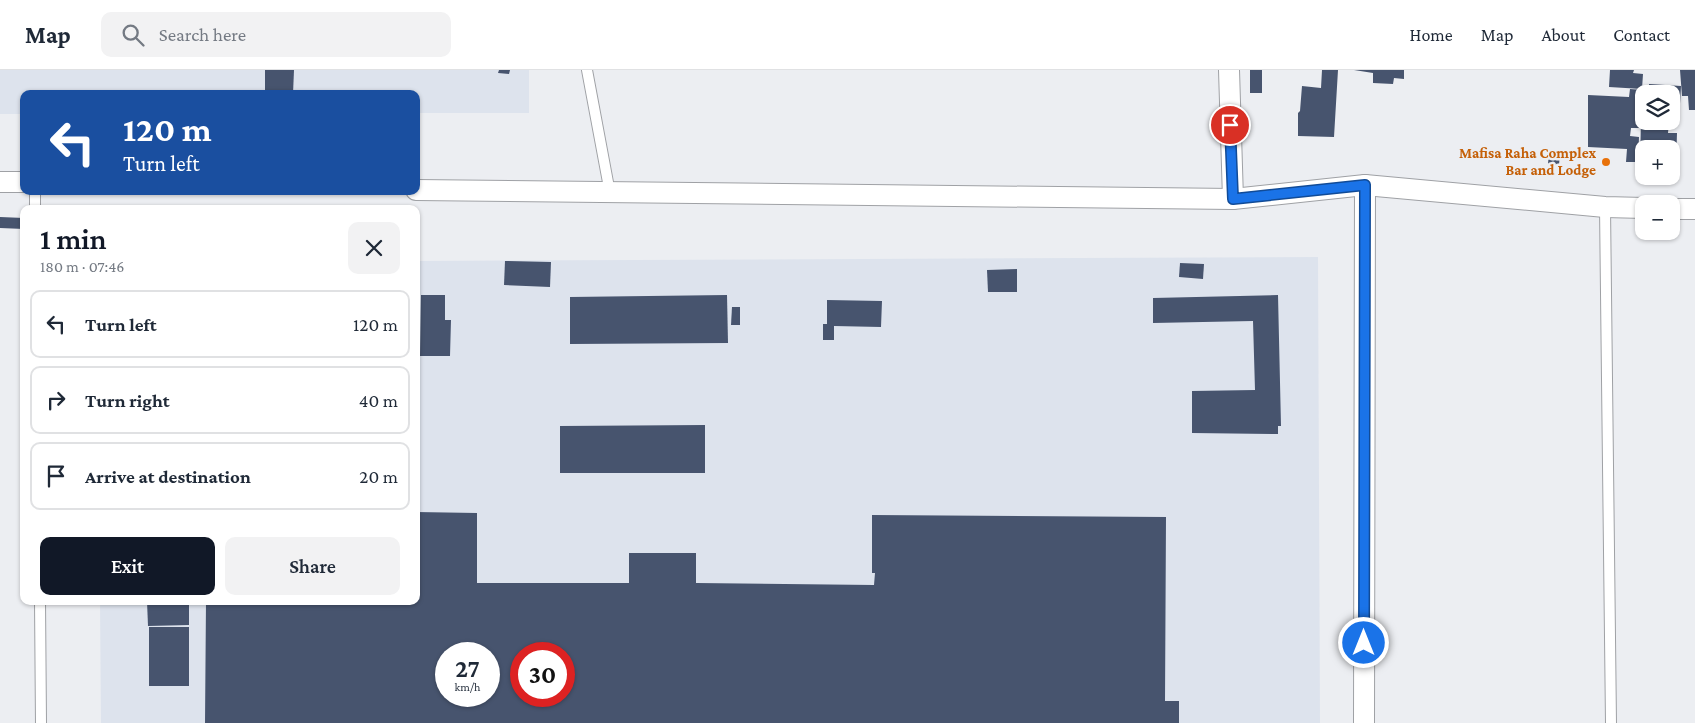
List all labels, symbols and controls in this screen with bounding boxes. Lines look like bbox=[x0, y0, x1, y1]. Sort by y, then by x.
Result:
search box bbox=[101, 12, 451, 57]
text: Map bbox=[25, 21, 71, 48]
icon: search bbox=[119, 21, 147, 49]
text: Search here bbox=[159, 24, 246, 45]
text: Home bbox=[1410, 25, 1453, 45]
text: Map bbox=[1481, 25, 1513, 45]
text: About bbox=[1541, 25, 1585, 45]
text: Contact bbox=[1613, 25, 1670, 45]
map controls bbox=[1635, 85, 1680, 240]
button: layers bbox=[1635, 85, 1680, 130]
pin bbox=[1209, 104, 1251, 146]
icon: left bbox=[40, 110, 105, 175]
text: 120 m bbox=[123, 110, 212, 149]
icon: arrive bbox=[1216, 111, 1244, 139]
button: + bbox=[1635, 140, 1680, 185]
place label: Mafisa Raha Complex Bar and Lodge bbox=[1459, 145, 1596, 178]
text: Turn left bbox=[123, 151, 200, 176]
marker: Mafisa Raha Complex Bar and Lodge bbox=[1600, 156, 1612, 168]
button: − bbox=[1635, 195, 1680, 240]
text: 1 min bbox=[40, 222, 107, 255]
button: close bbox=[348, 222, 400, 274]
text: 180 m · 07:46 bbox=[40, 258, 124, 275]
icon: left bbox=[42, 310, 70, 338]
text: Turn left bbox=[85, 314, 157, 335]
text: 120 m bbox=[353, 314, 398, 335]
icon: right bbox=[42, 386, 70, 414]
text: Turn right bbox=[85, 390, 170, 411]
text: 40 m bbox=[359, 390, 398, 411]
icon: arrive bbox=[42, 462, 70, 490]
text: Arrive at destination bbox=[85, 466, 251, 487]
text: 20 m bbox=[359, 466, 398, 487]
button: Exit bbox=[40, 537, 215, 595]
button: Share bbox=[225, 537, 400, 595]
position arrow bbox=[1337, 616, 1389, 668]
speed limit sign: 30 bbox=[510, 642, 575, 707]
text: 27 bbox=[455, 655, 480, 682]
text: km/h bbox=[455, 680, 480, 694]

